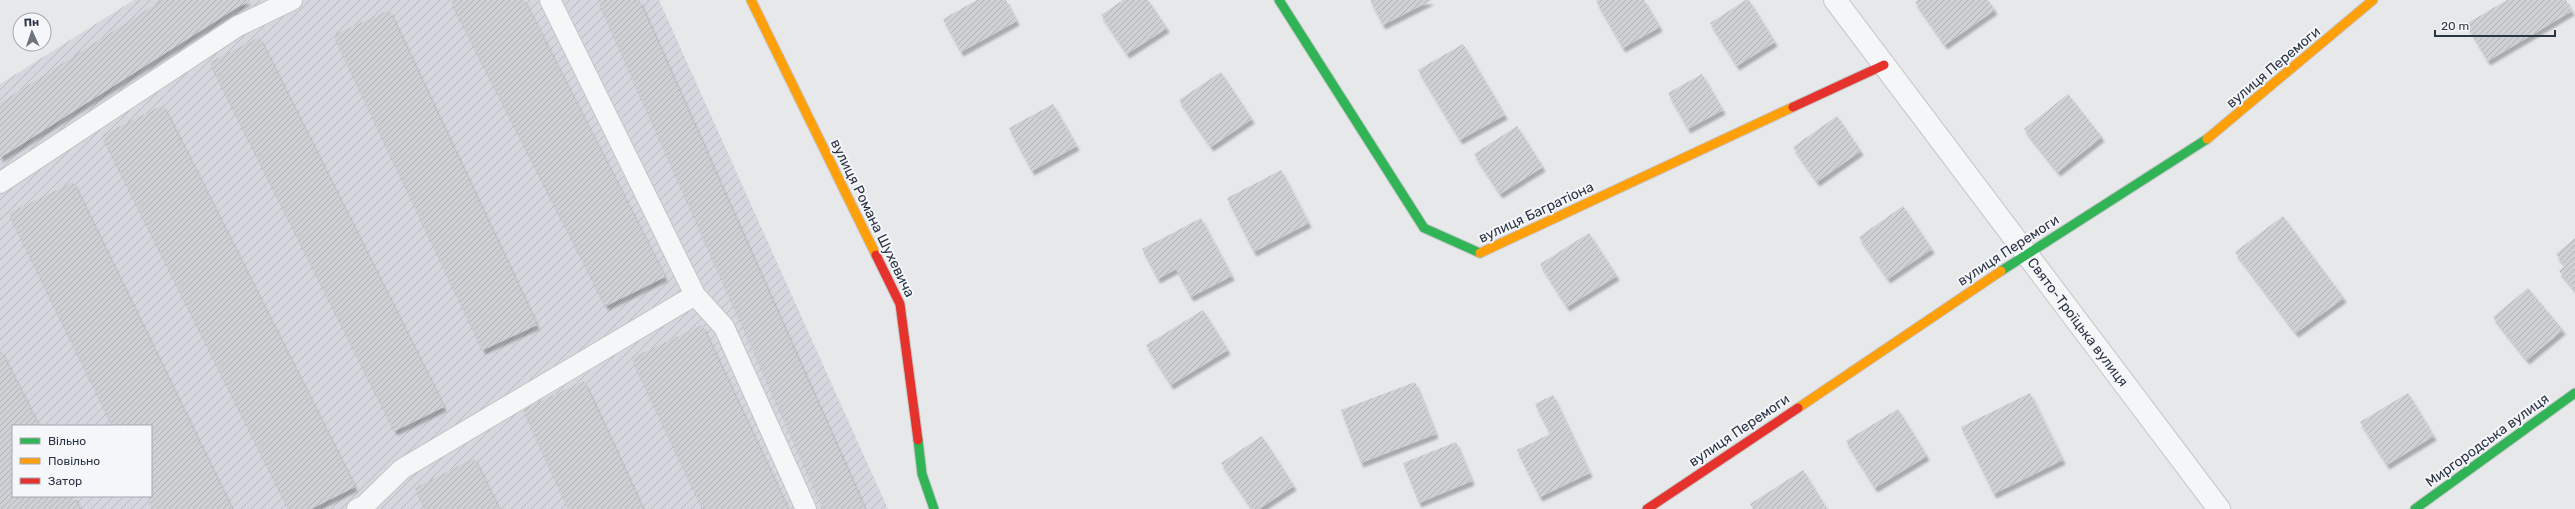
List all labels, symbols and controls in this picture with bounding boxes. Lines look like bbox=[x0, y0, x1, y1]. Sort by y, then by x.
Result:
north arrow bbox=[12, 12, 52, 52]
scale bar bbox=[2435, 12, 2555, 38]
text: Пн bbox=[24, 16, 39, 29]
text: 20 m bbox=[2441, 19, 2469, 33]
street label: вулиця Перемоги bbox=[2223, 23, 2324, 112]
street label: вулиця Романа Шухевича bbox=[827, 136, 918, 300]
street label: вулиця Багратіона bbox=[1476, 178, 1596, 247]
street label: вулиця Перемоги bbox=[1954, 211, 2062, 290]
street label: Свято-Троїцька вулиця bbox=[2024, 254, 2132, 390]
street label: вулиця Перемоги bbox=[1686, 390, 1793, 470]
street label: Миргородська вулиця bbox=[2422, 390, 2552, 491]
legend bbox=[12, 425, 152, 497]
text: Вільно bbox=[48, 434, 86, 448]
text: Повільно bbox=[48, 454, 100, 468]
text: Затор bbox=[48, 474, 82, 488]

